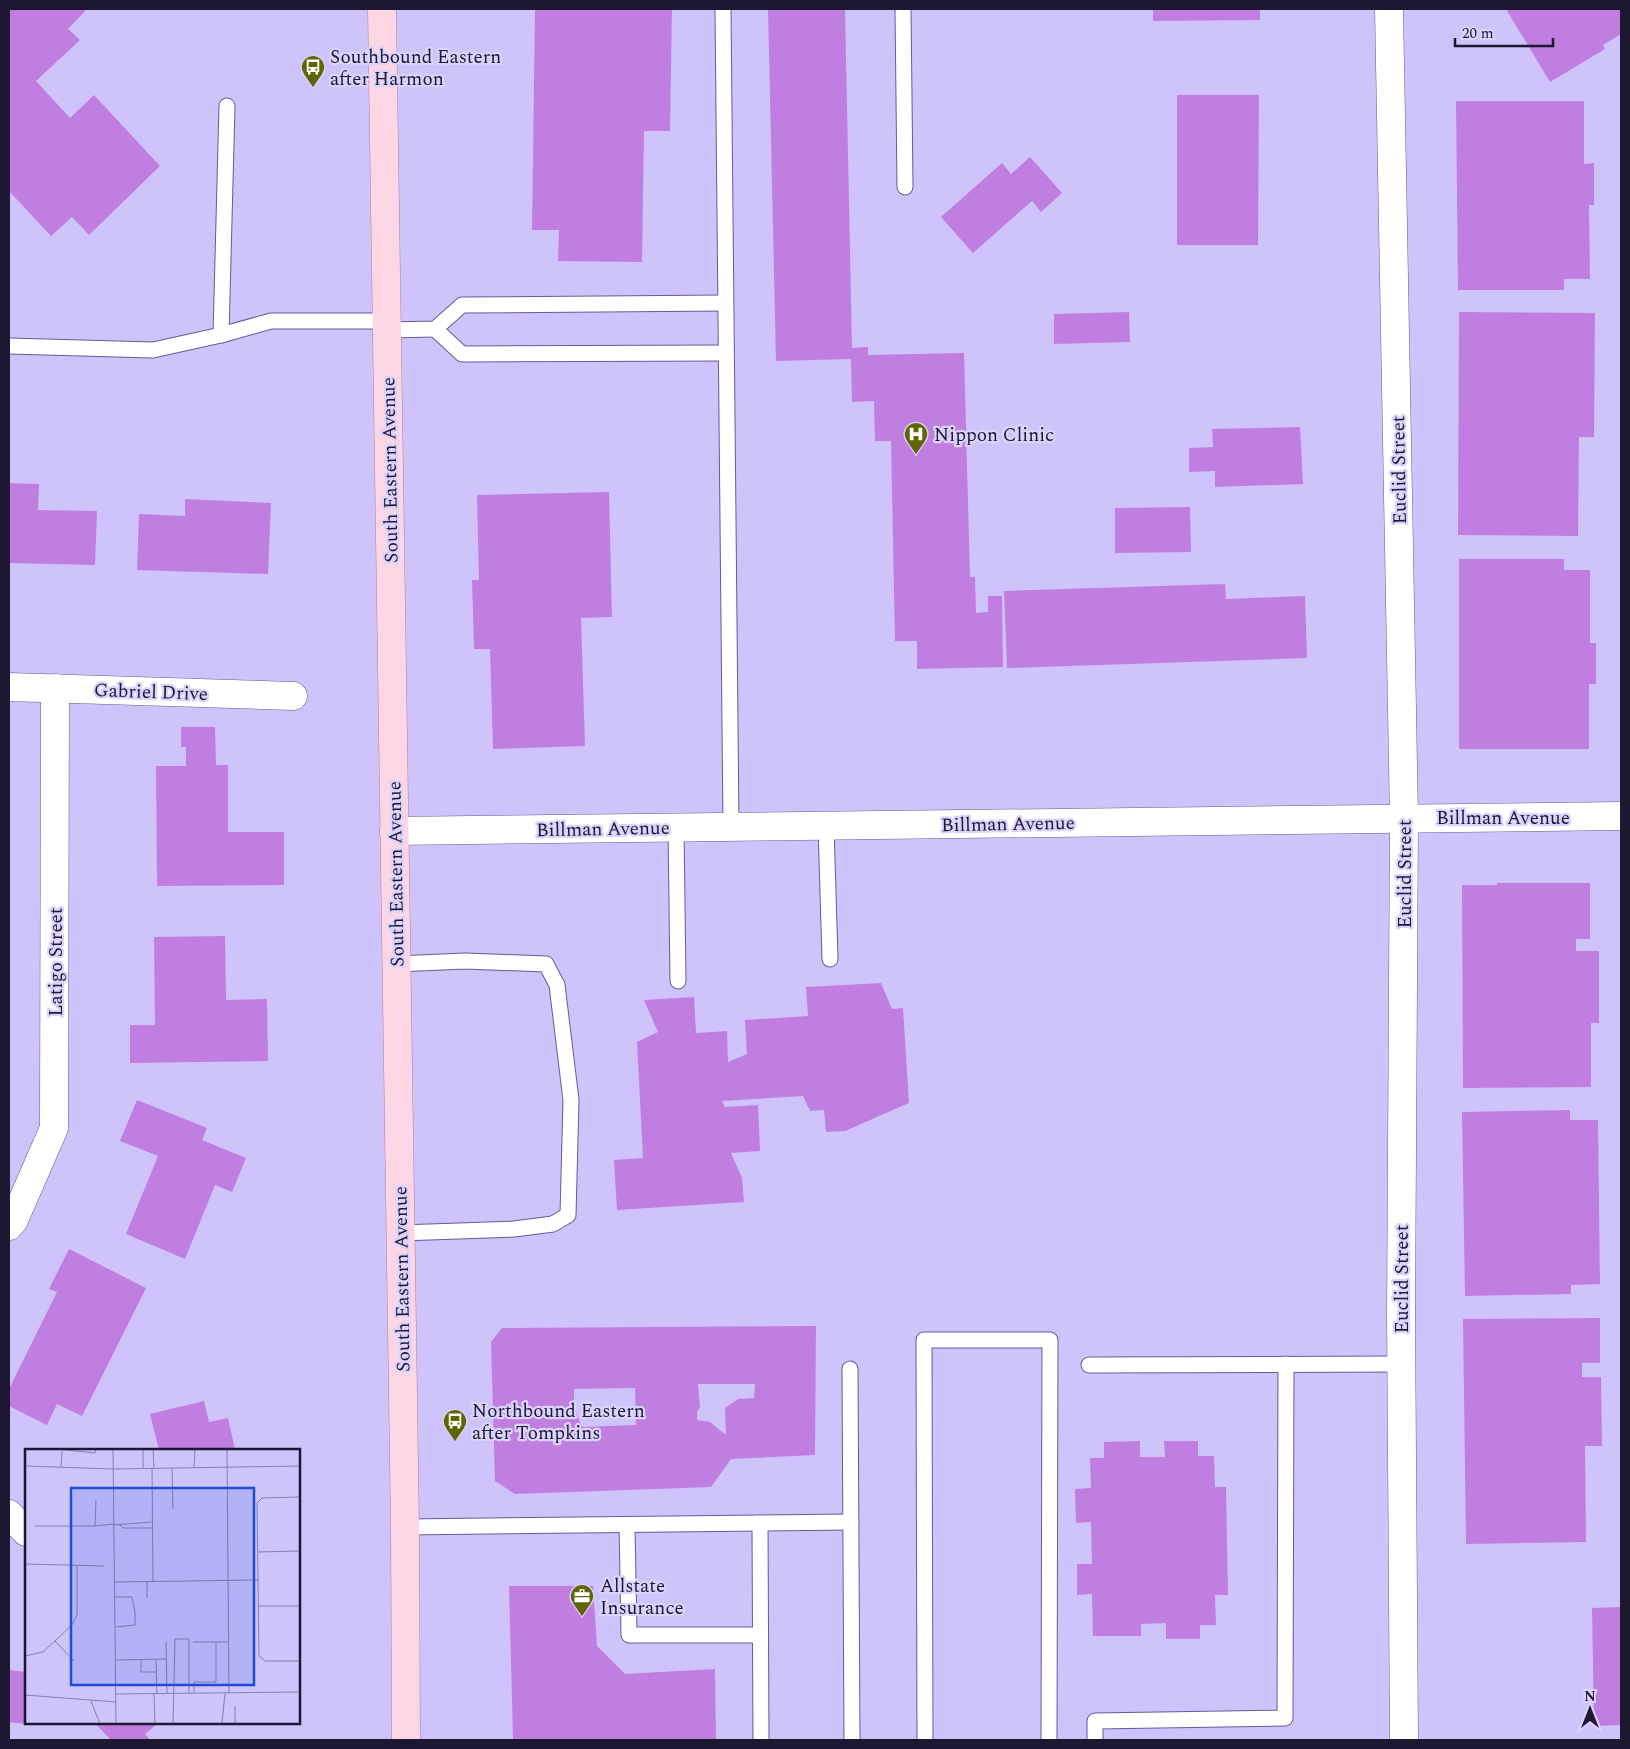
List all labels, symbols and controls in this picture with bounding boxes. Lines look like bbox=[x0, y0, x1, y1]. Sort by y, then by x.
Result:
scale bar bbox=[1455, 15, 1552, 47]
text: 20 m bbox=[1462, 22, 1494, 45]
place label: Southbound Eastern after Harmon bbox=[330, 43, 501, 94]
bus stop icon: Southbound Eastern after Harmon bbox=[300, 54, 326, 88]
street label: South Eastern Avenue bbox=[374, 377, 407, 563]
street label: Euclid Street bbox=[1384, 415, 1415, 525]
hospital icon: Nippon Clinic bbox=[903, 421, 929, 455]
place label: Nippon Clinic bbox=[934, 421, 1054, 450]
street label: Gabriel Drive bbox=[93, 676, 208, 709]
street label: South Eastern Avenue bbox=[380, 781, 413, 967]
street label: Billman Avenue bbox=[1436, 804, 1570, 833]
street label: Billman Avenue bbox=[941, 809, 1075, 840]
street label: Billman Avenue bbox=[536, 814, 670, 845]
street label: Euclid Street bbox=[1391, 819, 1420, 928]
street label: Latigo Street bbox=[42, 907, 71, 1017]
street label: South Eastern Avenue bbox=[386, 1186, 419, 1372]
street label: Euclid Street bbox=[1388, 1224, 1417, 1333]
place label: Northbound Eastern after Tompkins bbox=[472, 1397, 645, 1448]
bus stop icon: Northbound Eastern after Tompkins bbox=[442, 1408, 468, 1442]
inset map bbox=[25, 1449, 300, 1724]
place label: Allstate Insurance bbox=[600, 1572, 684, 1623]
office icon: Allstate Insurance bbox=[569, 1583, 595, 1617]
north arrow bbox=[1565, 1684, 1615, 1734]
text: N bbox=[1584, 1686, 1596, 1707]

